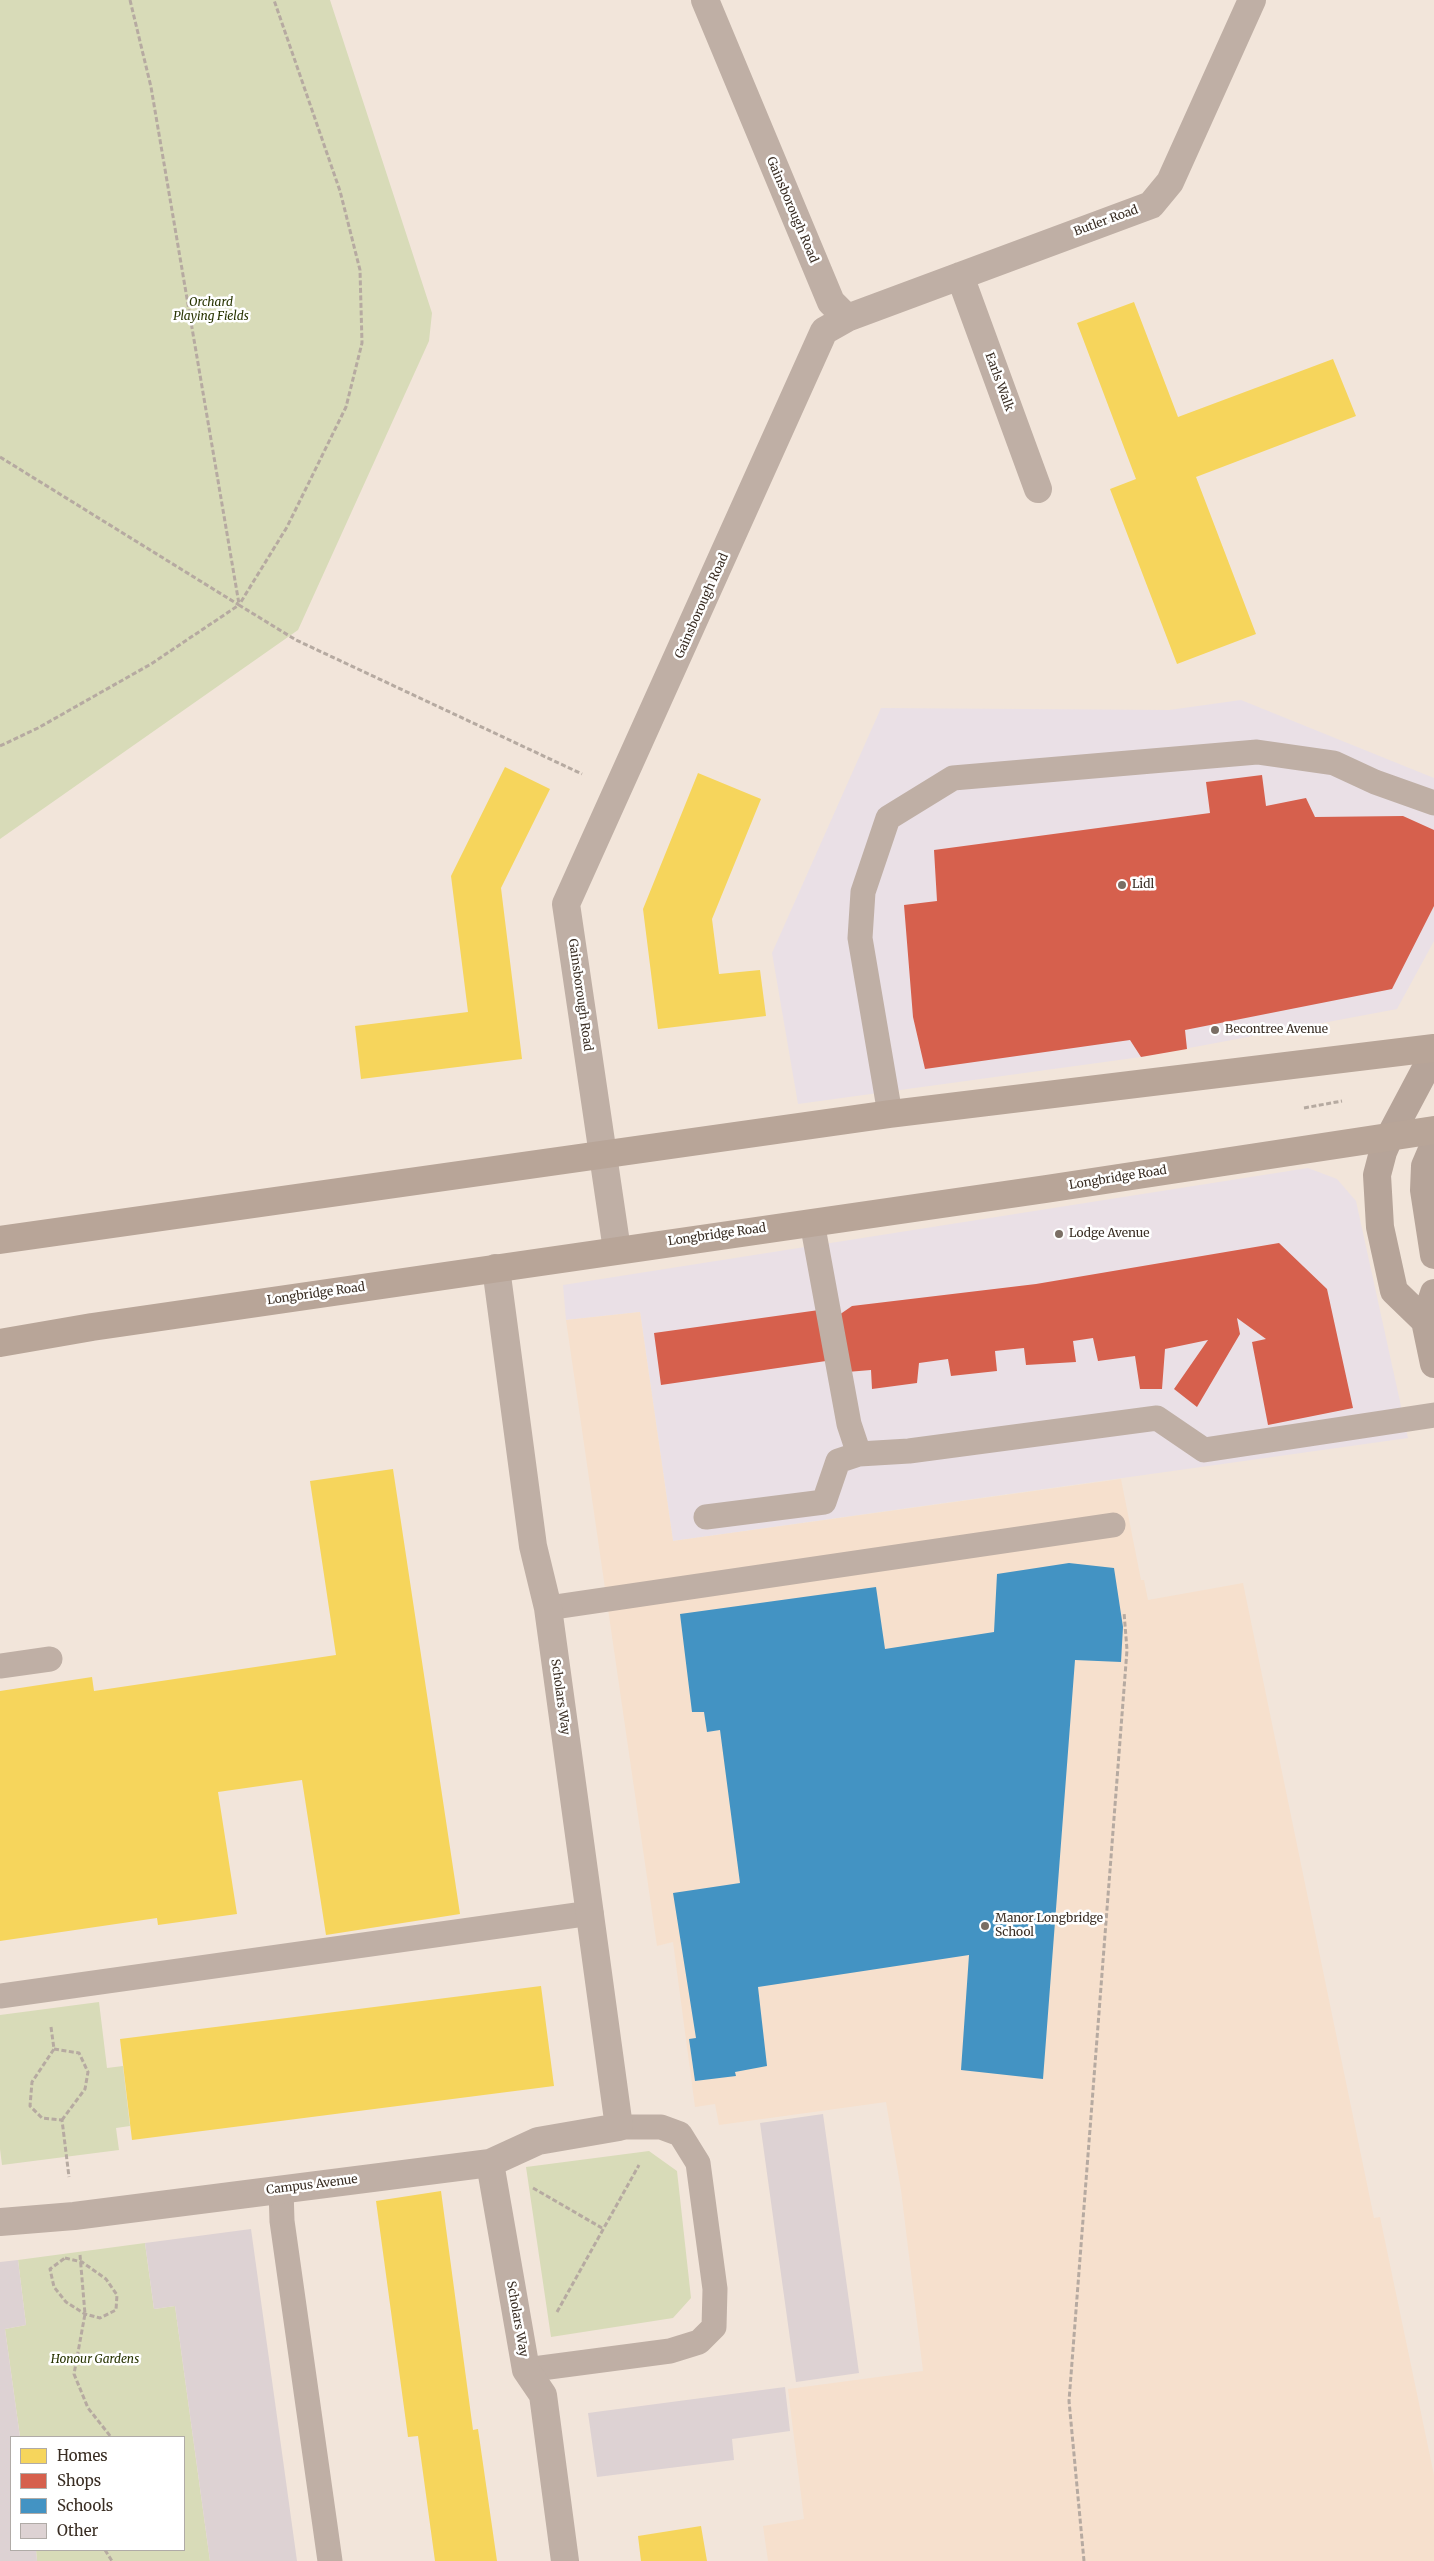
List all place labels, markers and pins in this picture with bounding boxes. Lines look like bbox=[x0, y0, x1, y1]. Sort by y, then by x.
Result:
place label: Lidl bbox=[1132, 878, 1154, 892]
marker: Lidl bbox=[1116, 879, 1128, 891]
place label: Becontree Avenue bbox=[1225, 1023, 1328, 1037]
marker: Becontree Avenue bbox=[1209, 1024, 1221, 1036]
place label: Lodge Avenue bbox=[1069, 1227, 1149, 1241]
marker: Lodge Avenue bbox=[1053, 1228, 1065, 1240]
place label: Manor Longbridge School bbox=[995, 1912, 1103, 1940]
marker: Manor Longbridge School bbox=[979, 1920, 991, 1932]

